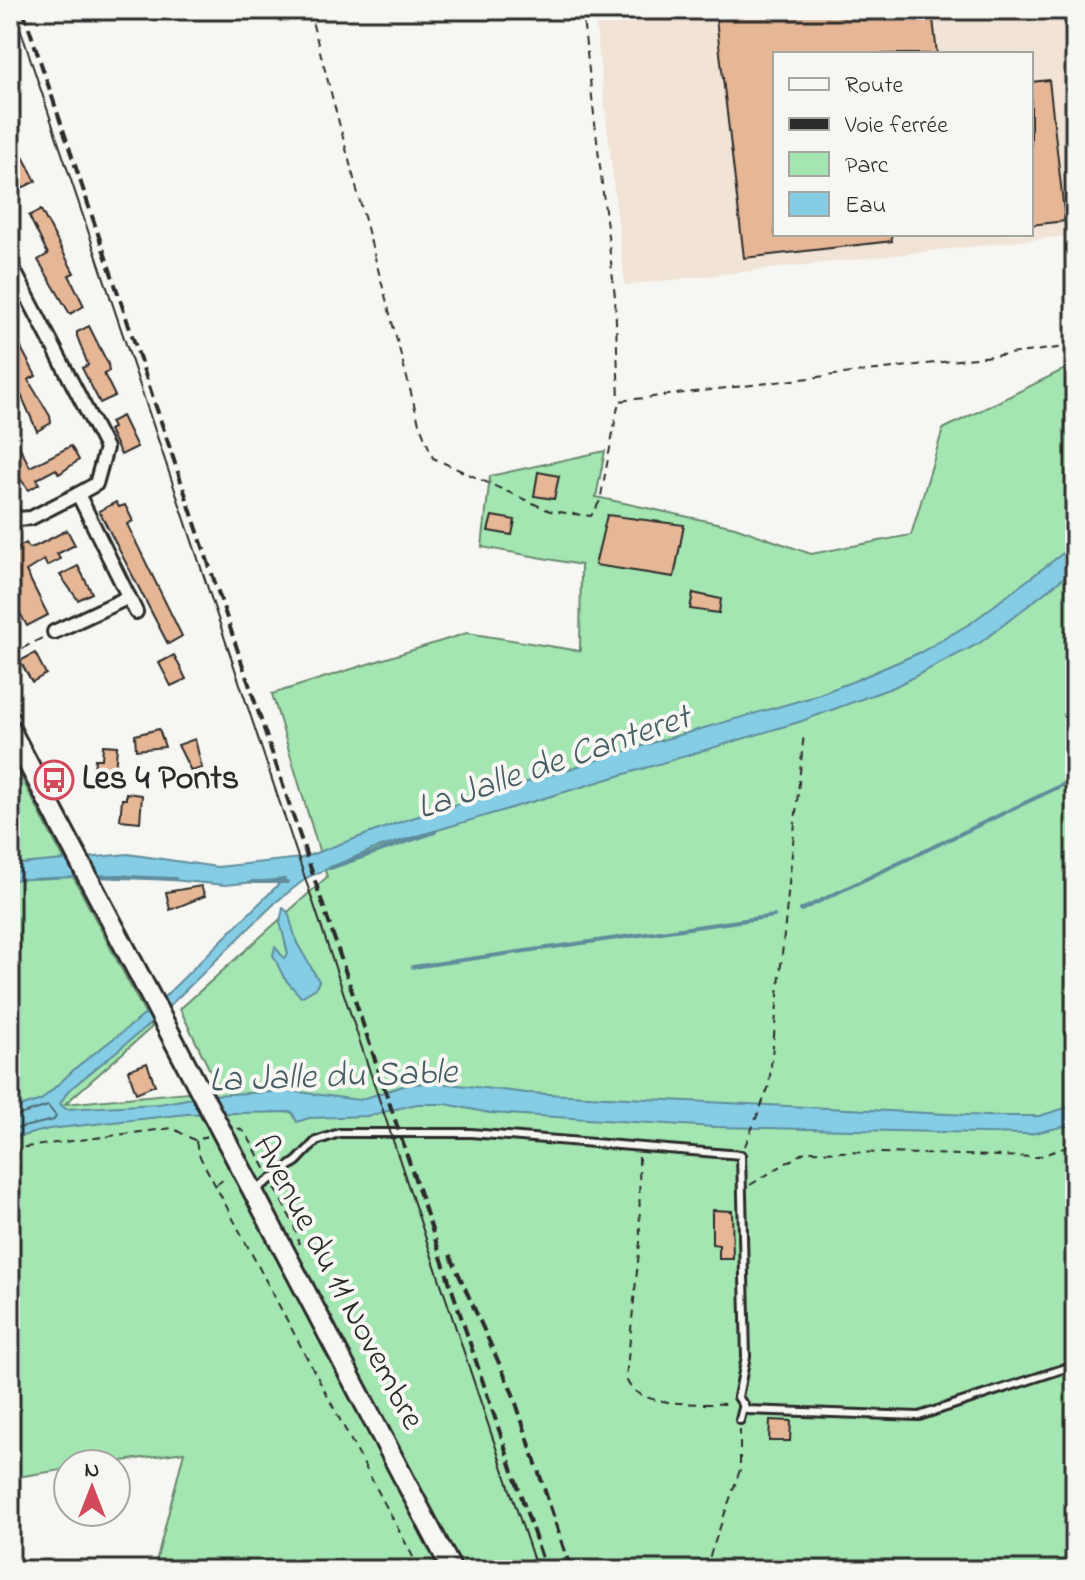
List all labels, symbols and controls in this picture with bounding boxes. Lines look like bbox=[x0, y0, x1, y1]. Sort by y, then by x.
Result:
legend bbox=[773, 52, 1033, 236]
text: Route bbox=[845, 69, 903, 104]
text: Voie ferrée bbox=[844, 109, 948, 144]
text: Parc bbox=[845, 149, 889, 184]
text: Eau bbox=[845, 189, 886, 224]
water label: La Jalle de Canteret bbox=[410, 691, 701, 836]
place label: Les 4 Ponts bbox=[82, 755, 239, 805]
bus stop icon: Les 4 Ponts bbox=[33, 759, 75, 801]
water label: La Jalle du Sable bbox=[208, 1047, 460, 1109]
street label: Avenue du 11 Novembre bbox=[238, 1127, 436, 1440]
north arrow bbox=[52, 1448, 132, 1528]
text: N bbox=[85, 1455, 99, 1487]

